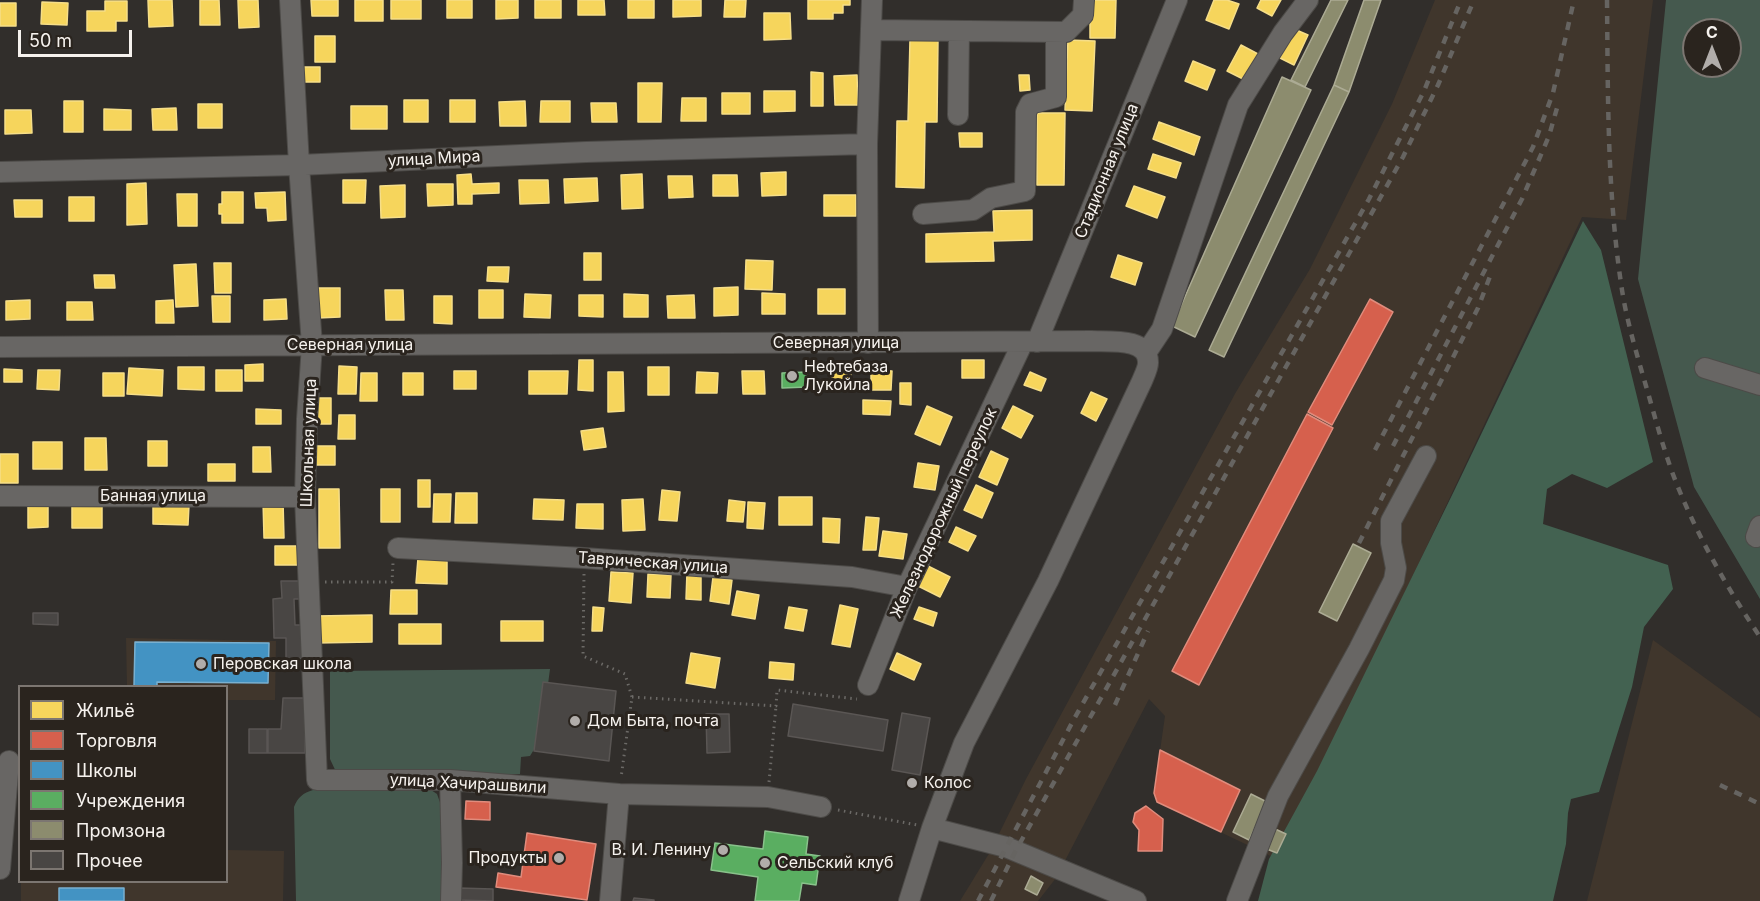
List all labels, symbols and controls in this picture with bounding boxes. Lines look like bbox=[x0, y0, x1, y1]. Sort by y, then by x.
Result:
scale bar bbox=[21, 18, 135, 56]
north arrow bbox=[1682, 18, 1742, 78]
text: С bbox=[1706, 22, 1718, 42]
text: 50 m bbox=[29, 30, 72, 51]
street label: Стадионная улица bbox=[1071, 101, 1143, 241]
street label: улица Мира bbox=[387, 147, 481, 171]
street label: Северная улица bbox=[773, 333, 899, 353]
street label: Северная улица bbox=[287, 335, 413, 355]
place label: Нефтебаза Лукойла bbox=[804, 357, 888, 395]
marker: Нефтебаза Лукойла bbox=[785, 369, 799, 383]
street label: Школьная улица bbox=[297, 378, 321, 508]
street label: Железнодорожный переулок bbox=[887, 405, 1001, 621]
street label: Банная улица bbox=[100, 486, 206, 506]
street label: Таврическая улица bbox=[577, 548, 729, 578]
place label: Перовская школа bbox=[213, 654, 352, 674]
marker: Перовская школа bbox=[194, 657, 208, 671]
legend bbox=[18, 685, 228, 883]
text: Жильё bbox=[76, 700, 135, 721]
place label: Дом Быта, почта bbox=[587, 711, 719, 731]
marker: Дом Быта, почта bbox=[568, 714, 582, 728]
text: Торговля bbox=[76, 730, 157, 751]
text: Школы bbox=[76, 760, 137, 781]
street label: улица Хачирашвили bbox=[389, 770, 547, 798]
place label: Колос bbox=[924, 773, 972, 793]
marker: Колос bbox=[905, 776, 919, 790]
text: Учреждения bbox=[76, 790, 185, 811]
text: Промзона bbox=[76, 820, 166, 841]
place label: В. И. Ленину bbox=[612, 840, 711, 860]
marker: В. И. Ленину bbox=[716, 843, 730, 857]
place label: Продукты bbox=[469, 848, 547, 868]
text: Прочее bbox=[76, 850, 143, 871]
marker: Продукты bbox=[552, 851, 566, 865]
place label: Сельский клуб bbox=[777, 853, 894, 873]
marker: Сельский клуб bbox=[758, 856, 772, 870]

